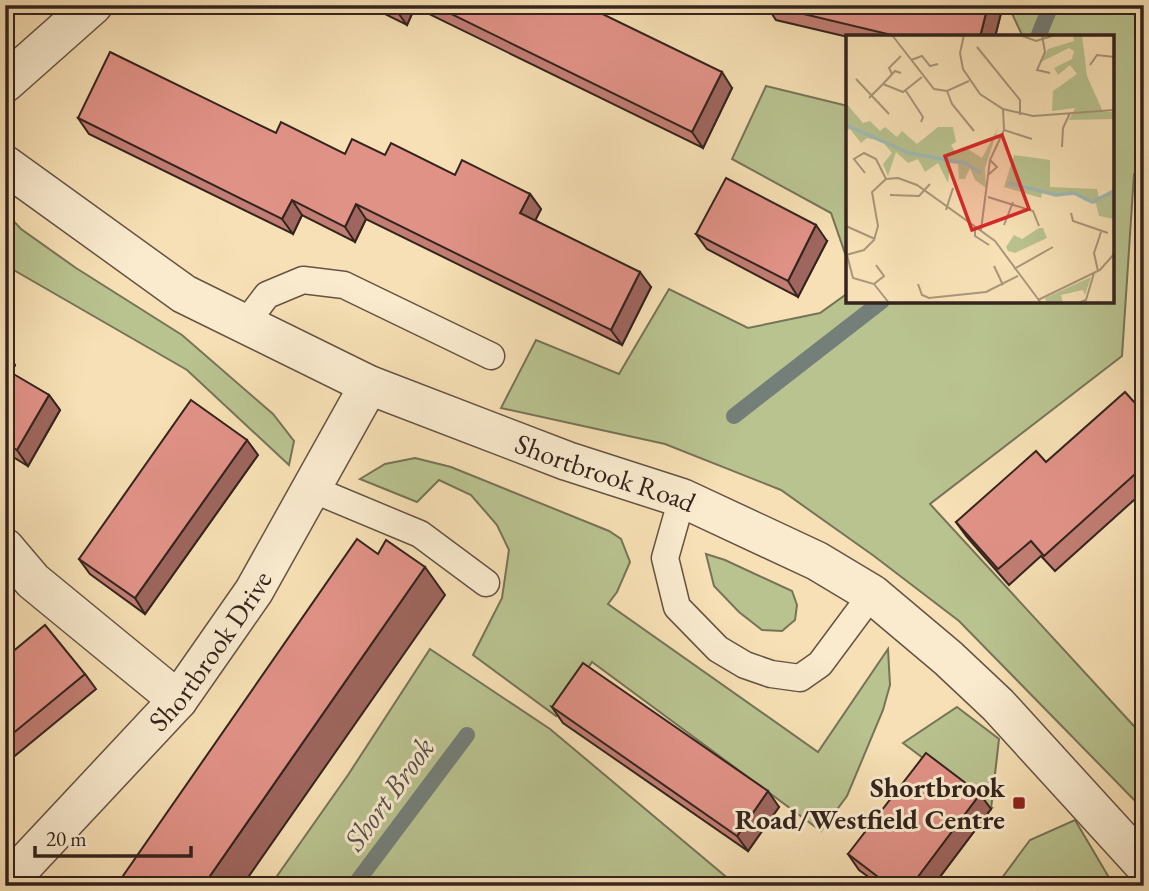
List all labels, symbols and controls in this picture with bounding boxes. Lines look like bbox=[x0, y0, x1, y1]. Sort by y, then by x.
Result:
inset map bbox=[846, 35, 1114, 303]
street label: Shortbrook Road bbox=[510, 425, 702, 520]
street label: Shortbrook Drive bbox=[140, 564, 280, 739]
water label: Short Brook bbox=[334, 729, 443, 859]
place label: Shortbrook Road/Westfield Centre bbox=[735, 769, 1006, 837]
marker: Shortbrook Road/Westfield Centre bbox=[1011, 795, 1027, 811]
scale bar bbox=[35, 814, 191, 858]
text: 20 m bbox=[46, 825, 87, 852]

